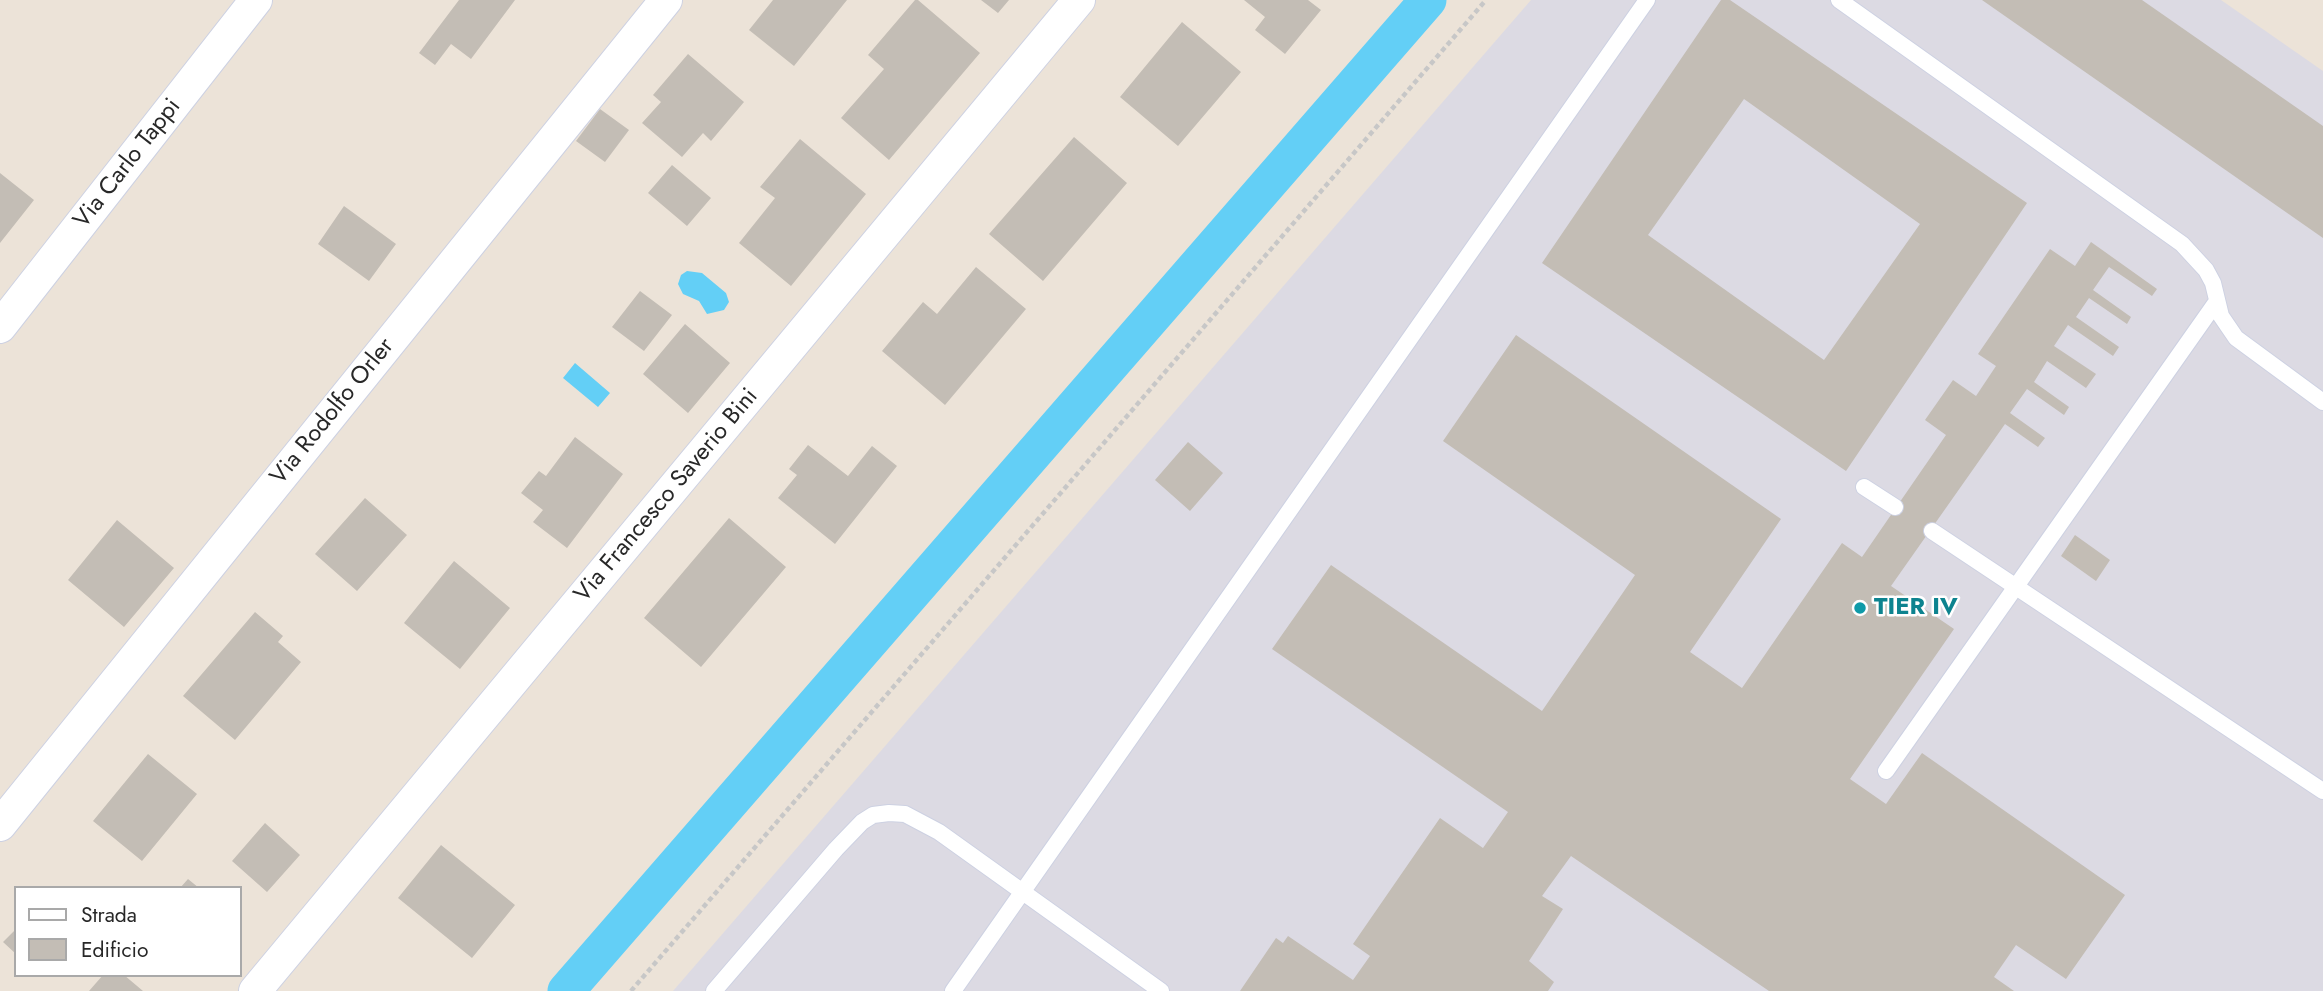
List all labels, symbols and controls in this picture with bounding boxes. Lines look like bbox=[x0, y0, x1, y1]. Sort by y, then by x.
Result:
street label: Via Carlo Tappi bbox=[68, 93, 188, 235]
street label: Via Rodolfo Orler bbox=[265, 333, 401, 491]
street label: Via Francesco Saverio Bini bbox=[569, 383, 765, 609]
place label: TIER IV bbox=[1874, 594, 1958, 622]
marker: TIER IV bbox=[1852, 600, 1868, 616]
legend bbox=[14, 886, 242, 977]
text: Strada bbox=[81, 900, 137, 930]
text: Edificio bbox=[81, 935, 148, 965]

